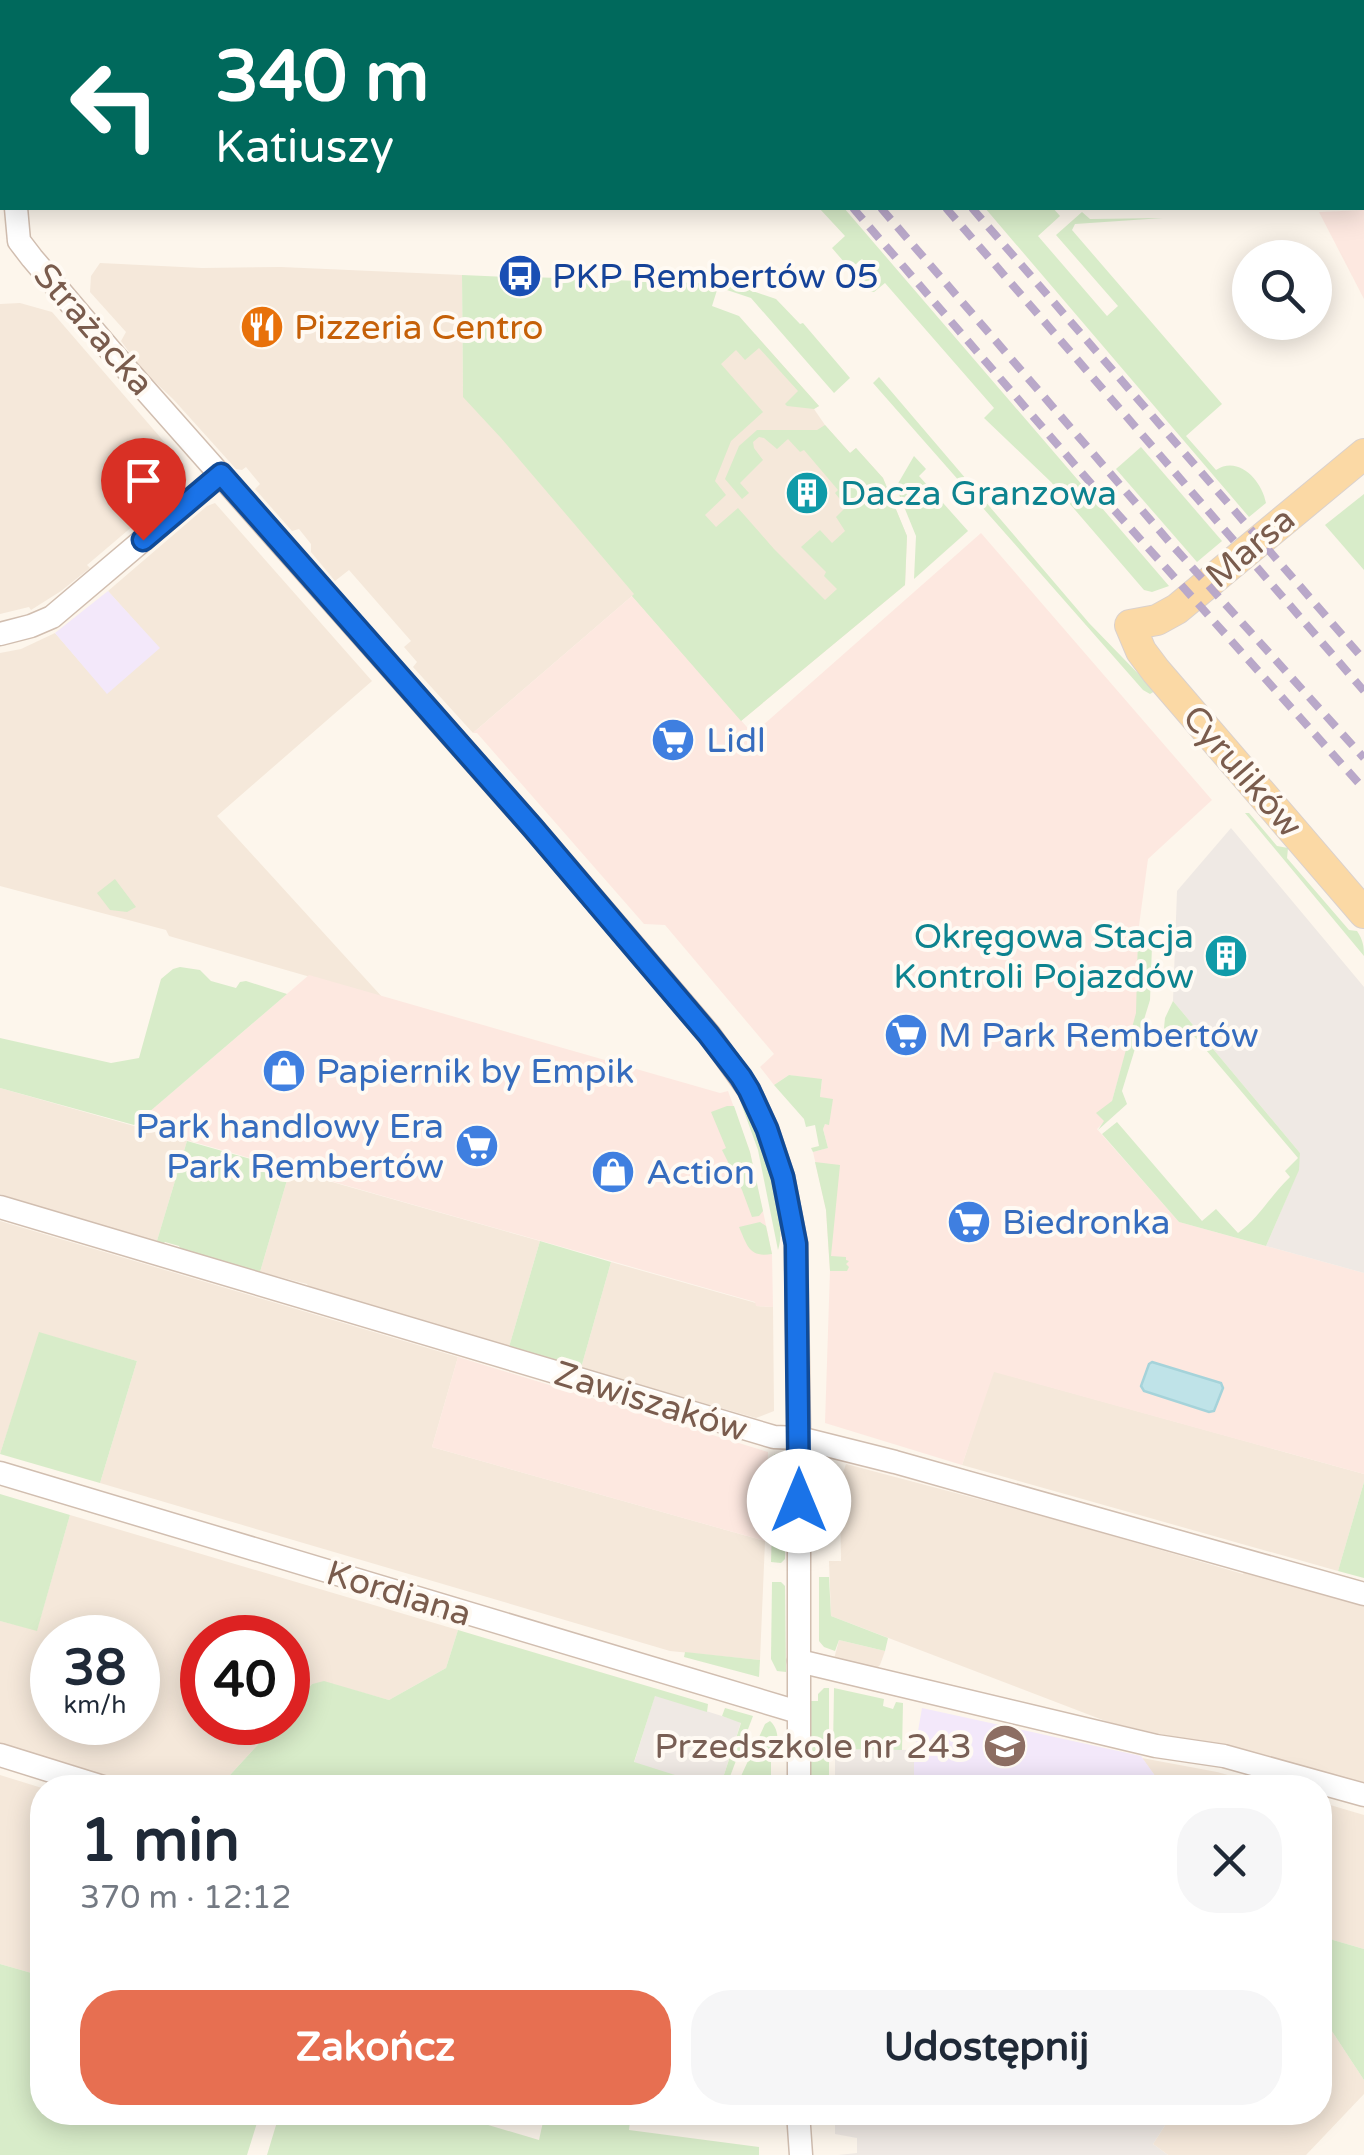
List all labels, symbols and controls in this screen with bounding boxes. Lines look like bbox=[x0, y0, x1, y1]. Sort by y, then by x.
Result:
text: 340 m bbox=[215, 36, 429, 120]
icon: left bbox=[50, 40, 180, 170]
text: Katiuszy bbox=[215, 121, 394, 175]
map controls bbox=[1232, 240, 1332, 340]
button: search bbox=[1232, 240, 1332, 340]
bus stop icon: PKP Rembertów 05 bbox=[497, 253, 543, 299]
street label: Strażacka bbox=[24, 255, 162, 404]
place label: PKP Rembertów 05 bbox=[552, 256, 879, 298]
restaurant icon: Pizzeria Centro bbox=[239, 304, 285, 350]
place label: Pizzeria Centro bbox=[294, 307, 544, 349]
pin bbox=[101, 438, 186, 541]
icon: arrive bbox=[116, 453, 171, 508]
building icon: Dacza Granzowa bbox=[784, 470, 830, 516]
place label: Dacza Granzowa bbox=[840, 473, 1117, 515]
street label: Marsa bbox=[1198, 498, 1304, 597]
street label: Cyrulików bbox=[1174, 697, 1311, 846]
supermarket icon: Lidl bbox=[650, 717, 696, 763]
place label: Lidl bbox=[706, 720, 766, 762]
place label: Okręgowa Stacja Kontroli Pojazdów bbox=[893, 916, 1194, 998]
building icon: Okręgowa Stacja Kontroli Pojazdów bbox=[1203, 933, 1249, 979]
supermarket icon: M Park Rembertów bbox=[883, 1012, 929, 1058]
place label: M Park Rembertów bbox=[938, 1015, 1259, 1057]
shop icon: Papiernik by Empik bbox=[261, 1048, 307, 1094]
place label: Papiernik by Empik bbox=[316, 1051, 634, 1093]
place label: Park handlowy Era Park Rembertów bbox=[135, 1106, 444, 1188]
supermarket icon: Park handlowy Era Park Rembertów bbox=[454, 1123, 500, 1169]
shop icon: Action bbox=[590, 1149, 636, 1195]
place label: Action bbox=[646, 1152, 755, 1194]
supermarket icon: Biedronka bbox=[946, 1199, 992, 1245]
place label: Biedronka bbox=[1002, 1202, 1170, 1244]
street label: Zawiszaków bbox=[549, 1353, 752, 1451]
position arrow bbox=[747, 1449, 851, 1553]
street label: Kordiana bbox=[321, 1552, 476, 1636]
speed limit sign: 40 bbox=[180, 1615, 310, 1745]
text: 38 bbox=[64, 1638, 126, 1698]
text: km/h bbox=[64, 1690, 126, 1720]
school or university icon: Przedszkole nr 243 bbox=[982, 1723, 1028, 1769]
place label: Przedszkole nr 243 bbox=[654, 1726, 972, 1768]
text: 1 min bbox=[80, 1805, 240, 1877]
button: close bbox=[1177, 1808, 1282, 1913]
text: 370 m · 12:12 bbox=[80, 1879, 292, 1917]
button: Zakończ bbox=[80, 1990, 671, 2105]
button: Udostępnij bbox=[691, 1990, 1282, 2105]

